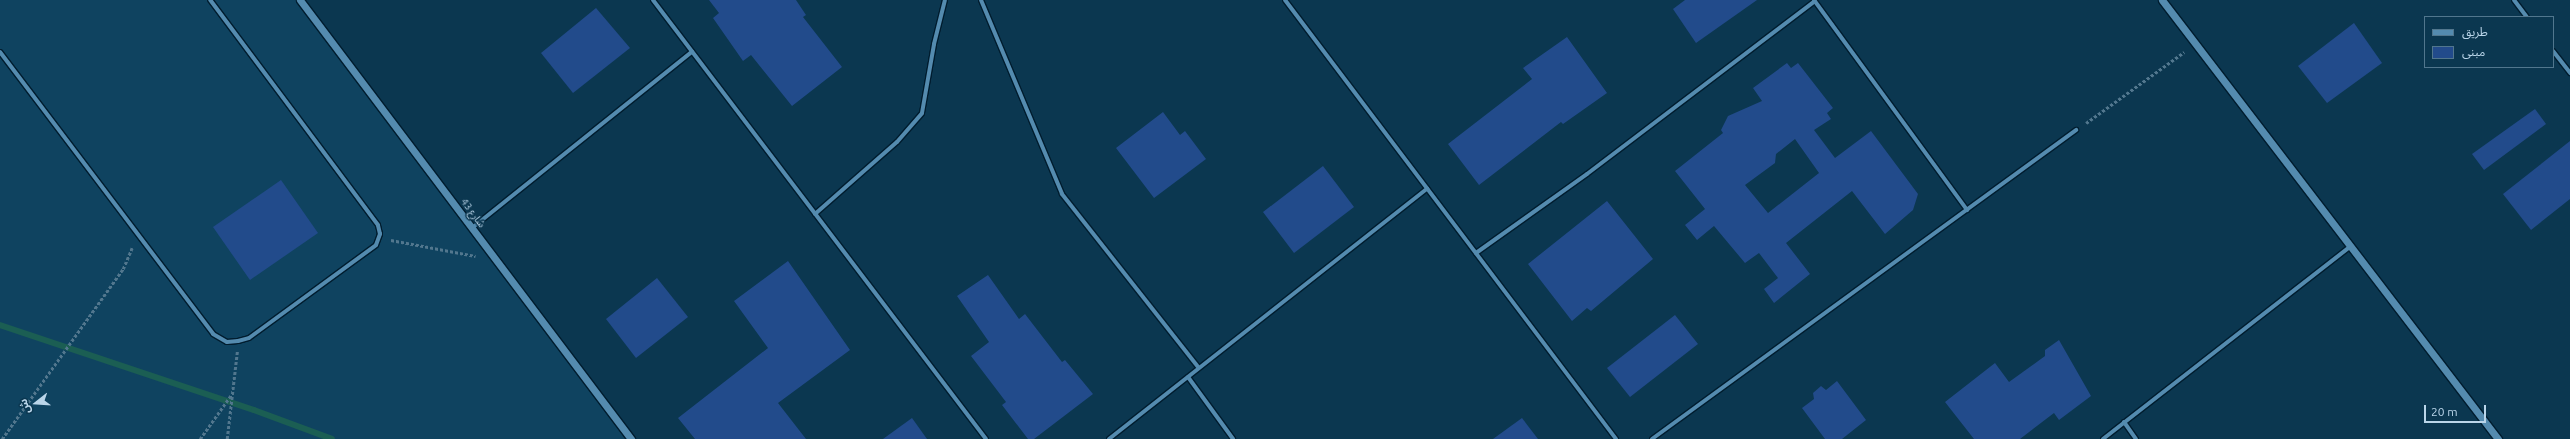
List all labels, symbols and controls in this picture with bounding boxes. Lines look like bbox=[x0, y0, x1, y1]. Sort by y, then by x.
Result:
legend bbox=[2424, 16, 2554, 68]
text: طريق bbox=[2462, 25, 2488, 38]
text: مبنى bbox=[2462, 45, 2485, 58]
street label: شارع 43 bbox=[458, 196, 488, 230]
north arrow bbox=[16, 383, 56, 423]
scale bar bbox=[2426, 397, 2488, 423]
text: ش bbox=[17, 398, 32, 415]
text: 20 m bbox=[2431, 405, 2458, 418]

